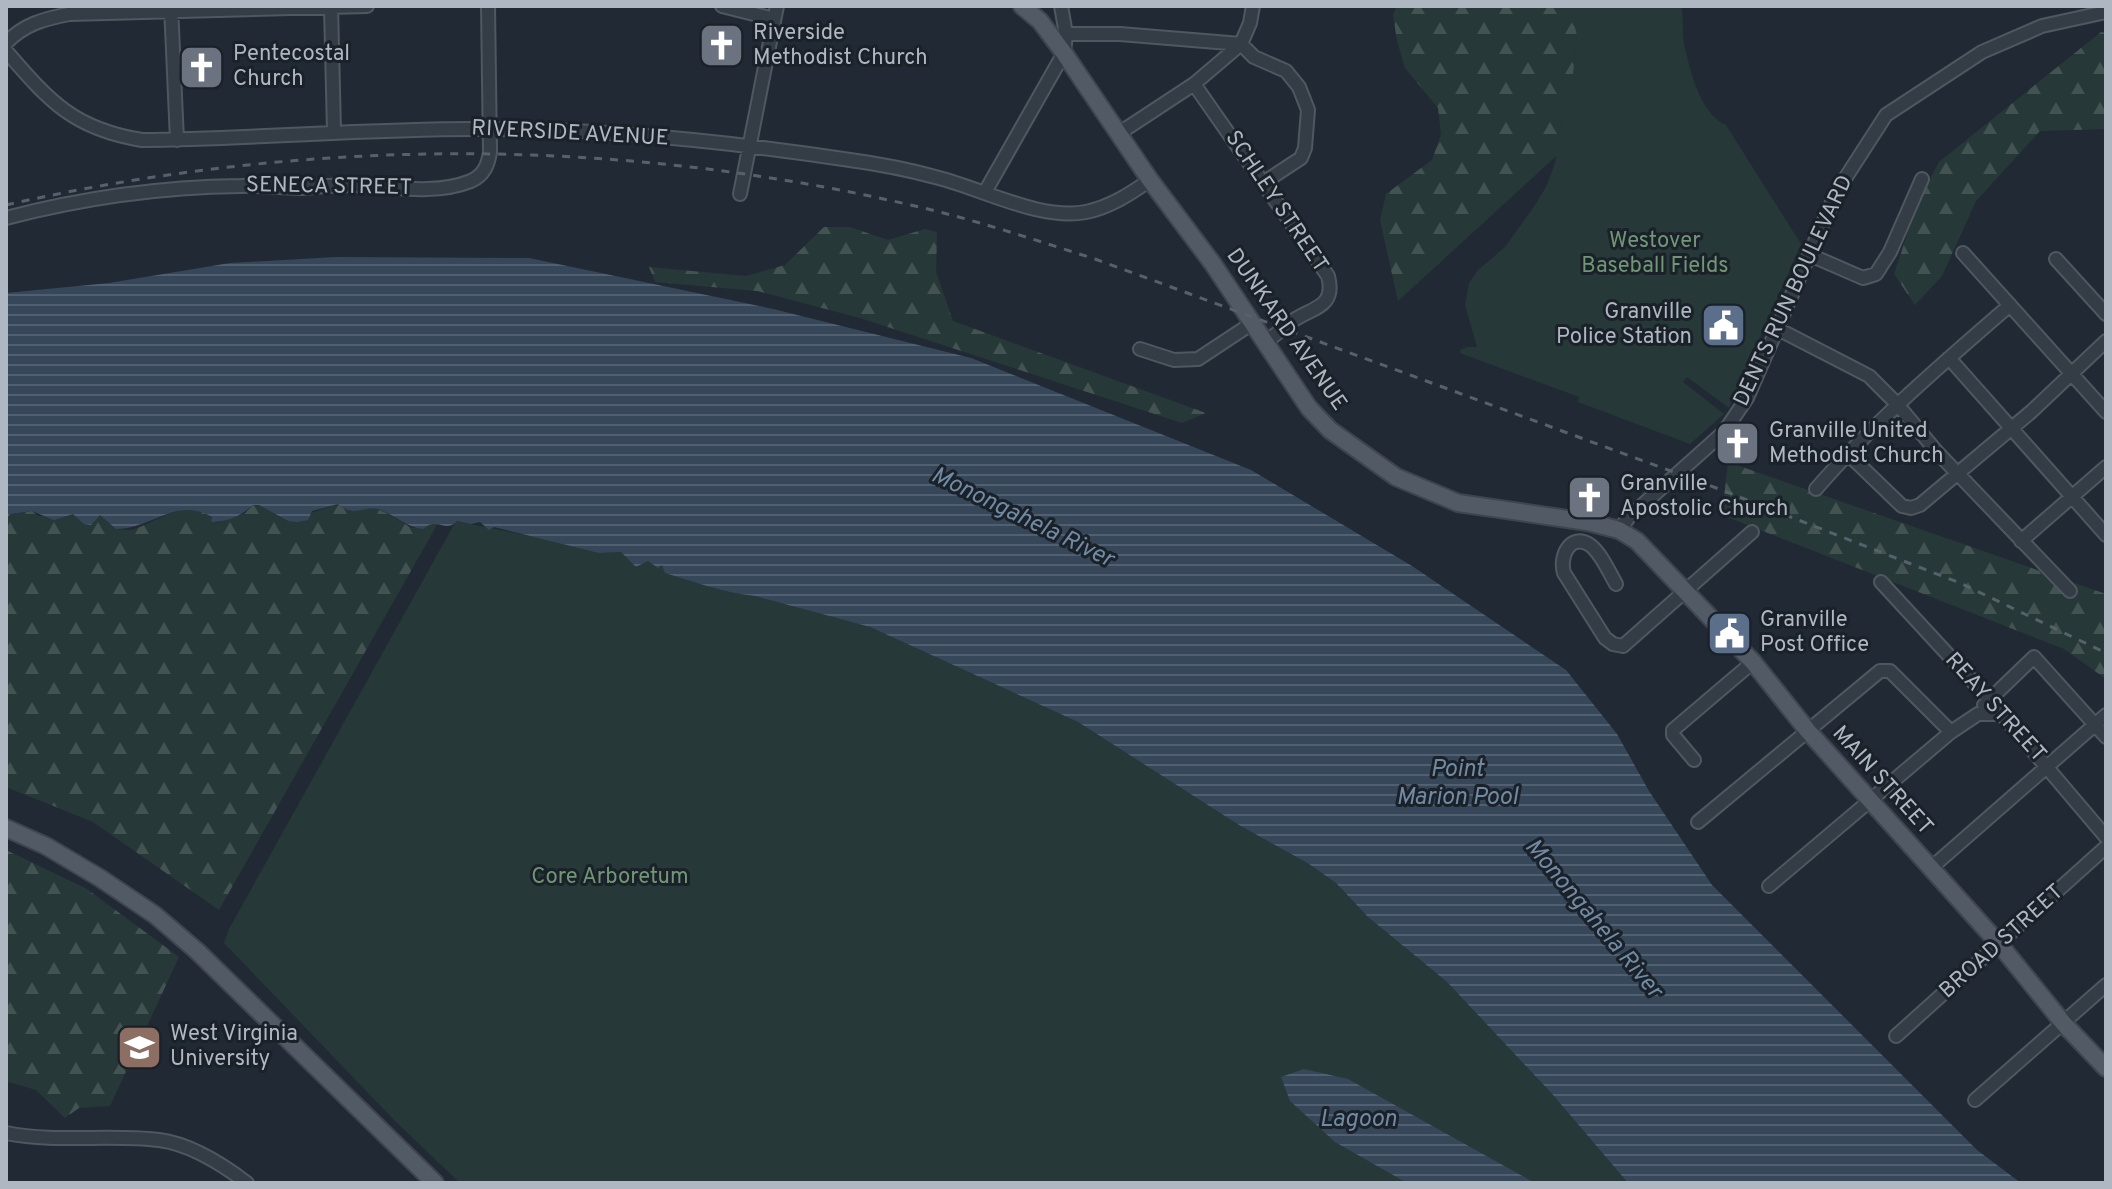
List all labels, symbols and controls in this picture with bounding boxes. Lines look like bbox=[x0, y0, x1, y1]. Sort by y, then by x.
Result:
place label: Riverside Methodist Church bbox=[753, 20, 928, 72]
church icon: Riverside Methodist Church bbox=[698, 22, 746, 70]
place label: Pentecostal Church bbox=[233, 41, 350, 93]
church icon: Pentecostal Church bbox=[178, 43, 226, 91]
street label: RIVERSIDE AVENUE bbox=[471, 115, 669, 153]
street label: SCHLEY STREET bbox=[1219, 126, 1333, 278]
street label: DENTS RUN BOULEVARD bbox=[1729, 171, 1859, 411]
street label: SENECA STREET bbox=[246, 172, 412, 202]
park label: Westover Baseball Fields bbox=[1581, 228, 1729, 280]
street label: DUNKARD AVENUE bbox=[1220, 243, 1352, 417]
place label: Granville Police Station bbox=[1556, 299, 1692, 351]
public building icon: Granville Police Station bbox=[1699, 301, 1747, 349]
place label: Granville United Methodist Church bbox=[1769, 418, 1944, 470]
church icon: Granville United Methodist Church bbox=[1714, 420, 1762, 468]
water label: Monongahela River bbox=[926, 461, 1120, 576]
place label: Granville Apostolic Church bbox=[1620, 471, 1788, 523]
church icon: Granville Apostolic Church bbox=[1565, 473, 1613, 521]
place label: Granville Post Office bbox=[1760, 607, 1869, 659]
public building icon: Granville Post Office bbox=[1705, 609, 1753, 657]
street label: REAY STREET bbox=[1939, 648, 2051, 768]
street label: MAIN STREET bbox=[1826, 721, 1938, 841]
water label: Point Marion Pool bbox=[1396, 755, 1520, 813]
water label: Monongahela River bbox=[1517, 833, 1670, 1006]
park label: Core Arboretum bbox=[531, 864, 689, 891]
street label: BROAD STREET bbox=[1934, 879, 2070, 1005]
place label: West Virginia University bbox=[170, 1021, 298, 1073]
school or university icon: West Virginia University bbox=[115, 1023, 163, 1071]
water label: Lagoon bbox=[1319, 1105, 1397, 1135]

